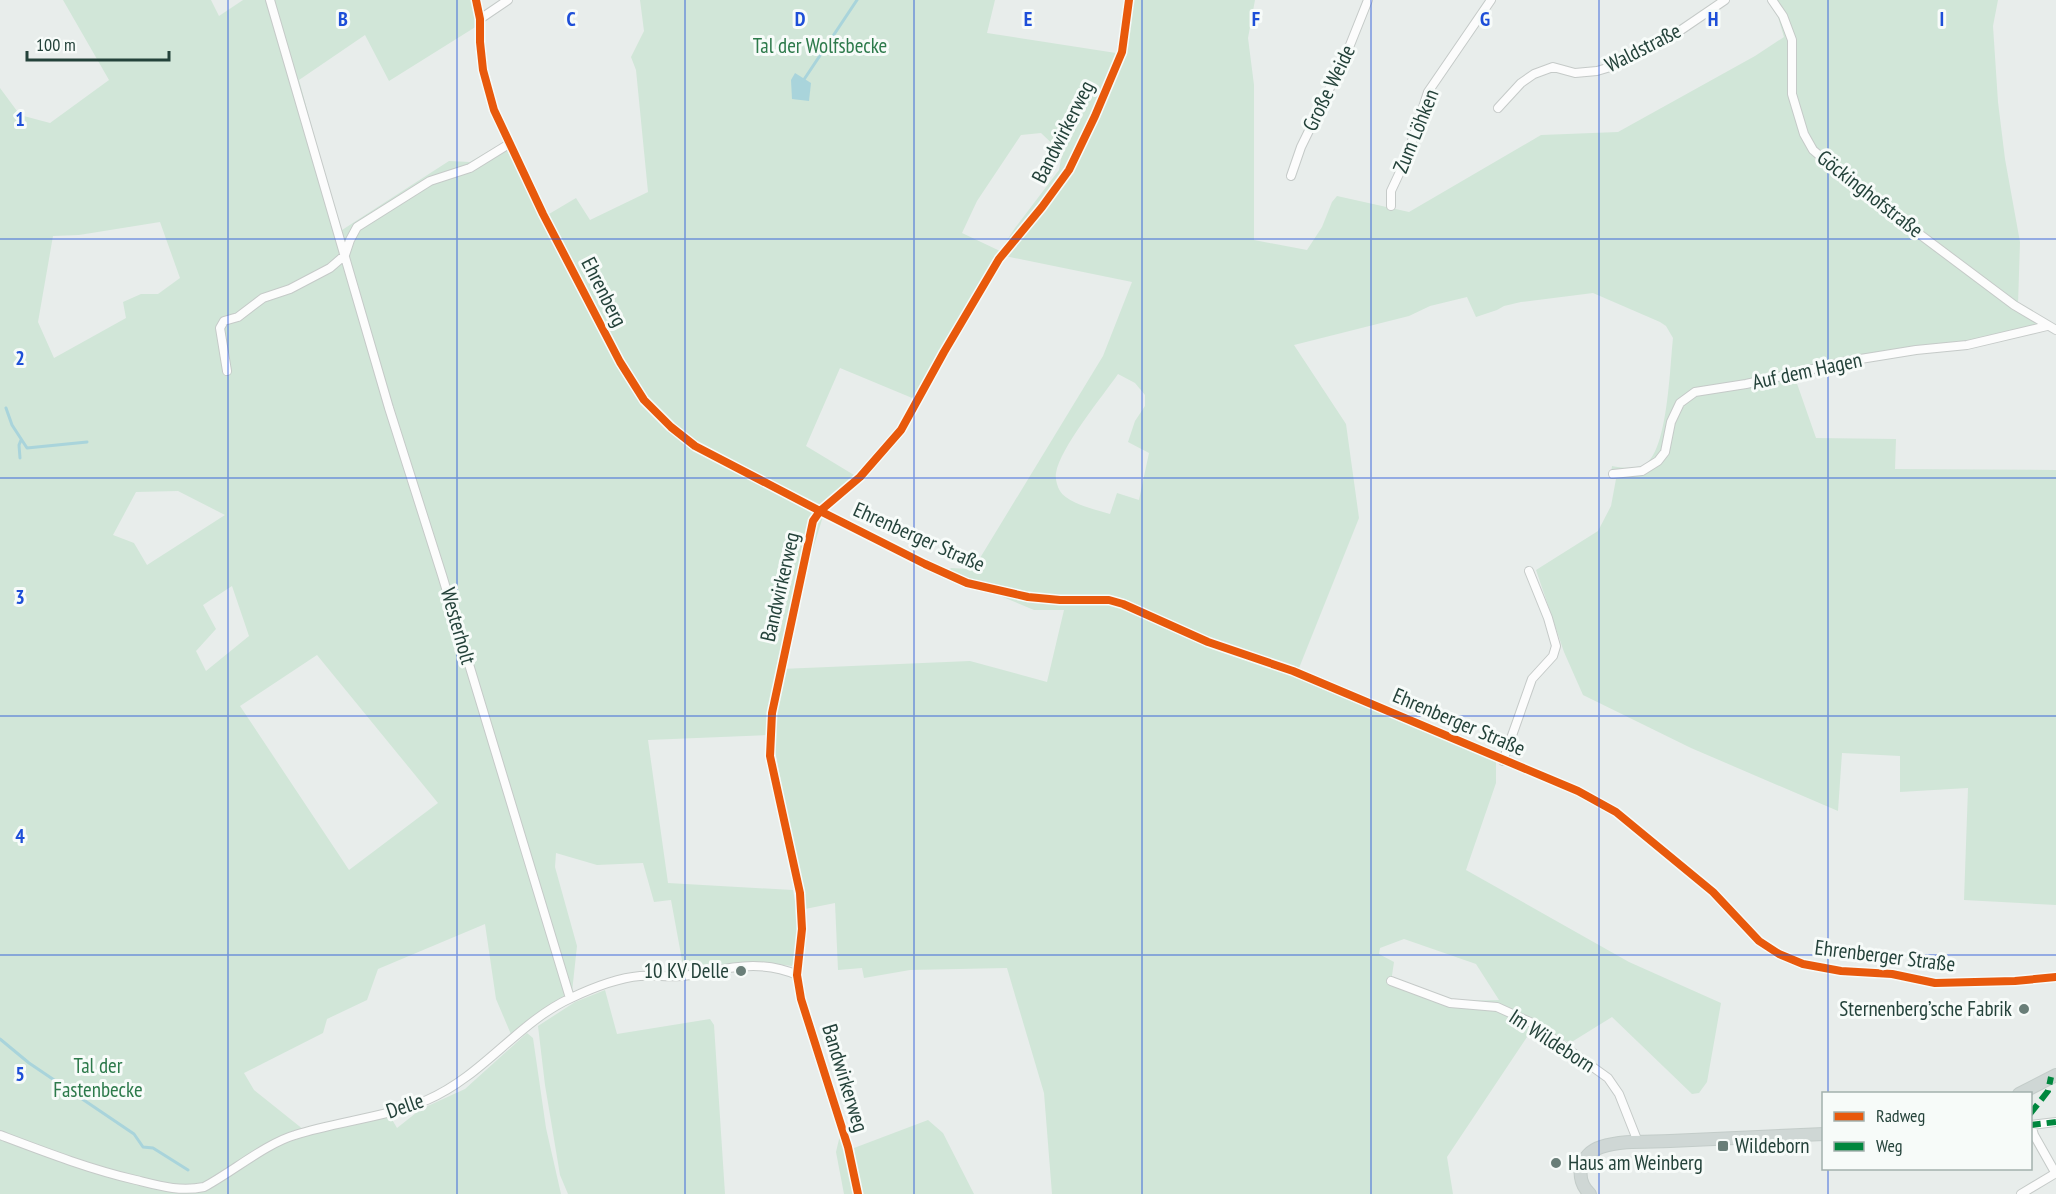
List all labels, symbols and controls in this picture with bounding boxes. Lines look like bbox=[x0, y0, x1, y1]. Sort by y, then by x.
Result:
text: B bbox=[338, 6, 348, 32]
text: C bbox=[566, 6, 576, 32]
text: D bbox=[795, 6, 806, 32]
text: E bbox=[1024, 6, 1032, 32]
text: F bbox=[1252, 6, 1260, 32]
text: G bbox=[1480, 6, 1490, 32]
text: H bbox=[1708, 6, 1718, 32]
text: I bbox=[1940, 6, 1944, 32]
street label: Waldstraße bbox=[1600, 17, 1685, 78]
scale bar bbox=[27, 24, 170, 62]
park label: Tal der Wolfsbecke bbox=[753, 32, 887, 59]
text: 100 m bbox=[36, 33, 76, 56]
street label: Große Weide bbox=[1296, 40, 1361, 135]
street label: Bandwirkerweg bbox=[1025, 76, 1100, 188]
street label: Zum Löhken bbox=[1387, 85, 1445, 177]
text: 1 bbox=[15, 106, 25, 132]
street label: Göckinghofstraße bbox=[1812, 144, 1929, 243]
street label: Ehrenberg bbox=[576, 252, 633, 331]
text: 2 bbox=[15, 345, 25, 371]
street label: Auf dem Hagen bbox=[1750, 346, 1864, 395]
street label: Ehrenberger Straße bbox=[849, 495, 989, 578]
street label: Bandwirkerweg bbox=[754, 530, 805, 644]
text: 3 bbox=[15, 584, 25, 610]
street label: Westerholt bbox=[435, 585, 482, 667]
street label: Ehrenberger Straße bbox=[1389, 682, 1529, 762]
text: 4 bbox=[15, 823, 25, 849]
street label: Ehrenberger Straße bbox=[1813, 933, 1957, 978]
place label: 10 KV Delle bbox=[644, 957, 729, 984]
marker: 10 KV Delle bbox=[734, 964, 748, 978]
place label: Sternenberg’sche Fabrik bbox=[1839, 995, 2012, 1022]
marker: Sternenberg’sche Fabrik bbox=[2017, 1002, 2031, 1016]
street label: Im Wildeborn bbox=[1504, 1003, 1600, 1078]
street label: Bandwirkerweg bbox=[816, 1021, 875, 1135]
park label: Tal der Fastenbecke bbox=[53, 1052, 143, 1103]
text: 5 bbox=[15, 1061, 25, 1087]
street label: Delle bbox=[382, 1087, 427, 1125]
legend bbox=[1822, 1092, 2032, 1170]
text: Radweg bbox=[1876, 1104, 1925, 1127]
place label: Wildeborn bbox=[1735, 1132, 1810, 1159]
text: Weg bbox=[1876, 1134, 1903, 1157]
marker: Wildeborn bbox=[1716, 1139, 1730, 1153]
place label: Haus am Weinberg bbox=[1568, 1149, 1703, 1176]
marker: Haus am Weinberg bbox=[1549, 1156, 1563, 1170]

